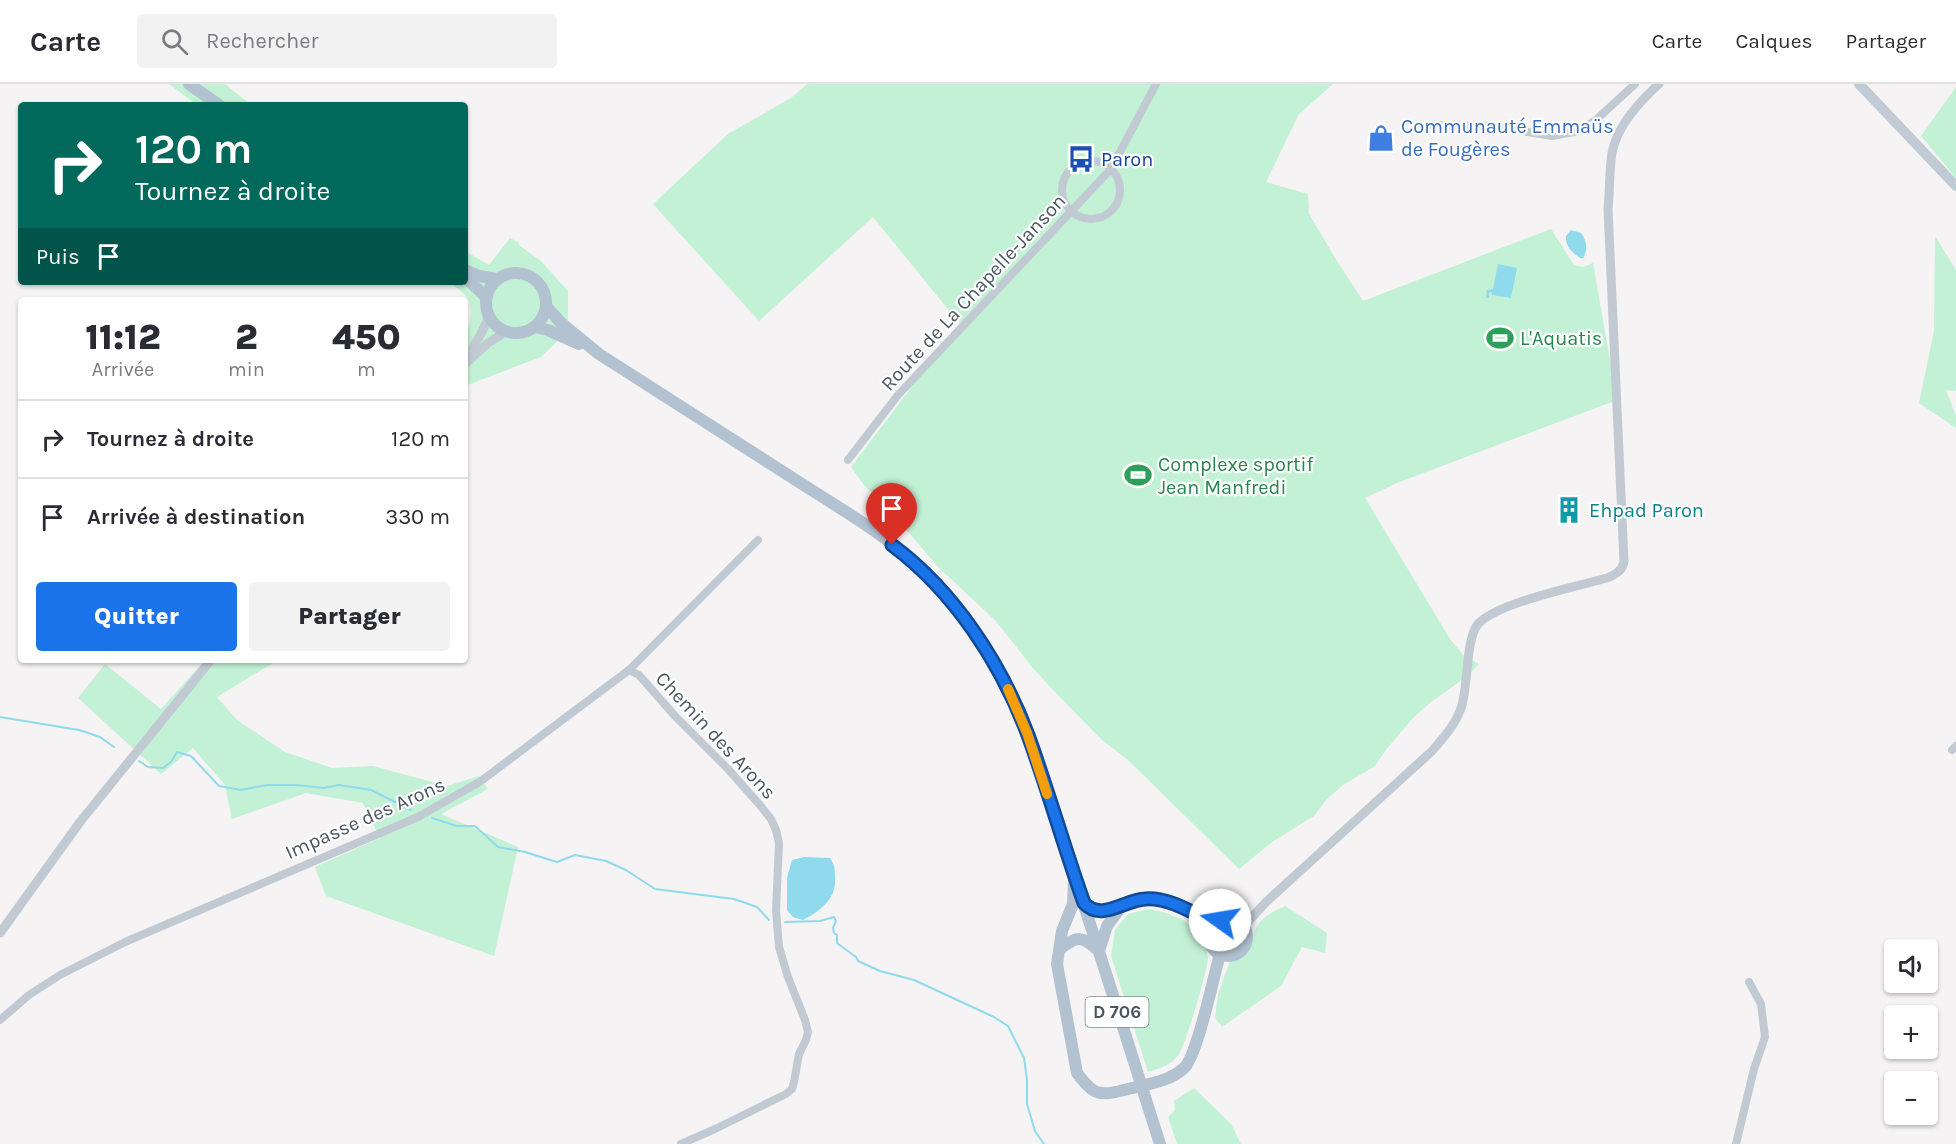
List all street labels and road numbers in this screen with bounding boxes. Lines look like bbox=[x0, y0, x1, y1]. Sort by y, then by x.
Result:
street label: Route de La Chapelle-Janson bbox=[876, 189, 1071, 395]
street label: Chemin des Arons bbox=[651, 667, 781, 804]
street label: Impasse des Arons bbox=[282, 773, 449, 864]
road number: D 706 bbox=[1086, 997, 1148, 1027]

